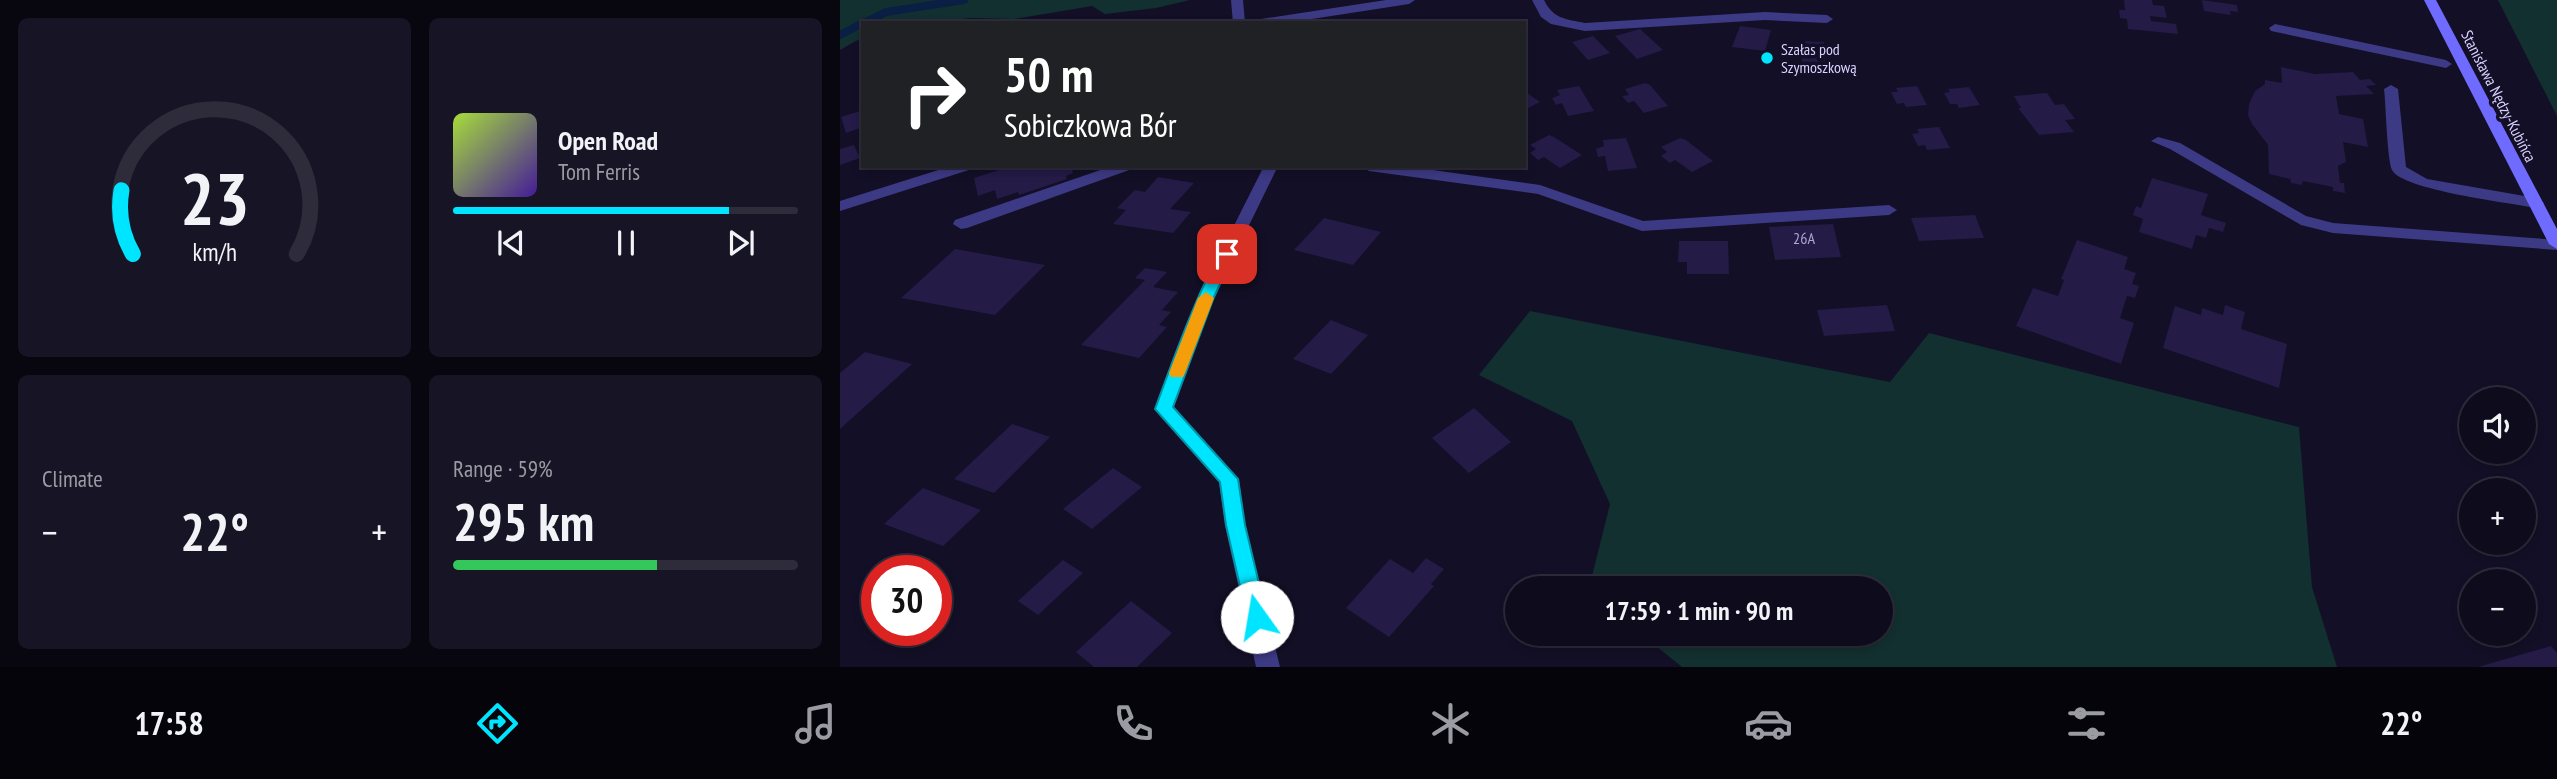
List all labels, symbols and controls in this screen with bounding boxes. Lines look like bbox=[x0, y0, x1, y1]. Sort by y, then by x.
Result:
street label: Stanisława Nędzy-Kubińca bbox=[2457, 27, 2541, 165]
place label: Szałas pod Szymoszkową bbox=[1781, 39, 1857, 77]
text: 50 m bbox=[1004, 42, 1093, 106]
icon: right bbox=[889, 49, 980, 140]
marker: Szałas pod Szymoszkową bbox=[1759, 50, 1775, 66]
text: Sobiczkowa Bór bbox=[1004, 104, 1177, 146]
text: Open Road bbox=[558, 124, 658, 157]
text: 23 bbox=[180, 150, 249, 244]
text: Tom Ferris bbox=[558, 157, 640, 186]
icon: previous bbox=[492, 224, 530, 262]
icon: pause bbox=[607, 224, 645, 262]
icon: next bbox=[722, 224, 760, 262]
pin bbox=[1197, 224, 1257, 284]
house number: 26A bbox=[1793, 228, 1815, 248]
icon: arrive bbox=[1208, 235, 1246, 273]
text: km/h bbox=[192, 236, 237, 268]
map controls bbox=[2459, 387, 2536, 646]
button: sound bbox=[2459, 387, 2536, 464]
text: Range · 59% bbox=[453, 454, 553, 483]
text: Climate bbox=[42, 464, 103, 493]
button: + bbox=[2459, 478, 2536, 555]
text: 295 km bbox=[453, 488, 594, 555]
text: 22° bbox=[180, 498, 249, 565]
text: − bbox=[42, 507, 58, 556]
text: + bbox=[371, 507, 387, 556]
speed limit sign: 30 bbox=[861, 555, 952, 646]
button: − bbox=[2459, 569, 2536, 646]
position arrow bbox=[1220, 580, 1294, 654]
text: 17:59 · 1 min · 90 m bbox=[1605, 594, 1793, 627]
icon: directions bbox=[473, 699, 522, 748]
icon: music bbox=[791, 699, 840, 748]
icon: phone bbox=[1109, 699, 1158, 748]
icon: climate bbox=[1426, 699, 1475, 748]
icon: car bbox=[1744, 699, 1793, 748]
icon: filters bbox=[2062, 699, 2111, 748]
text: 17:58 bbox=[134, 702, 204, 744]
text: 22° bbox=[2380, 702, 2423, 744]

